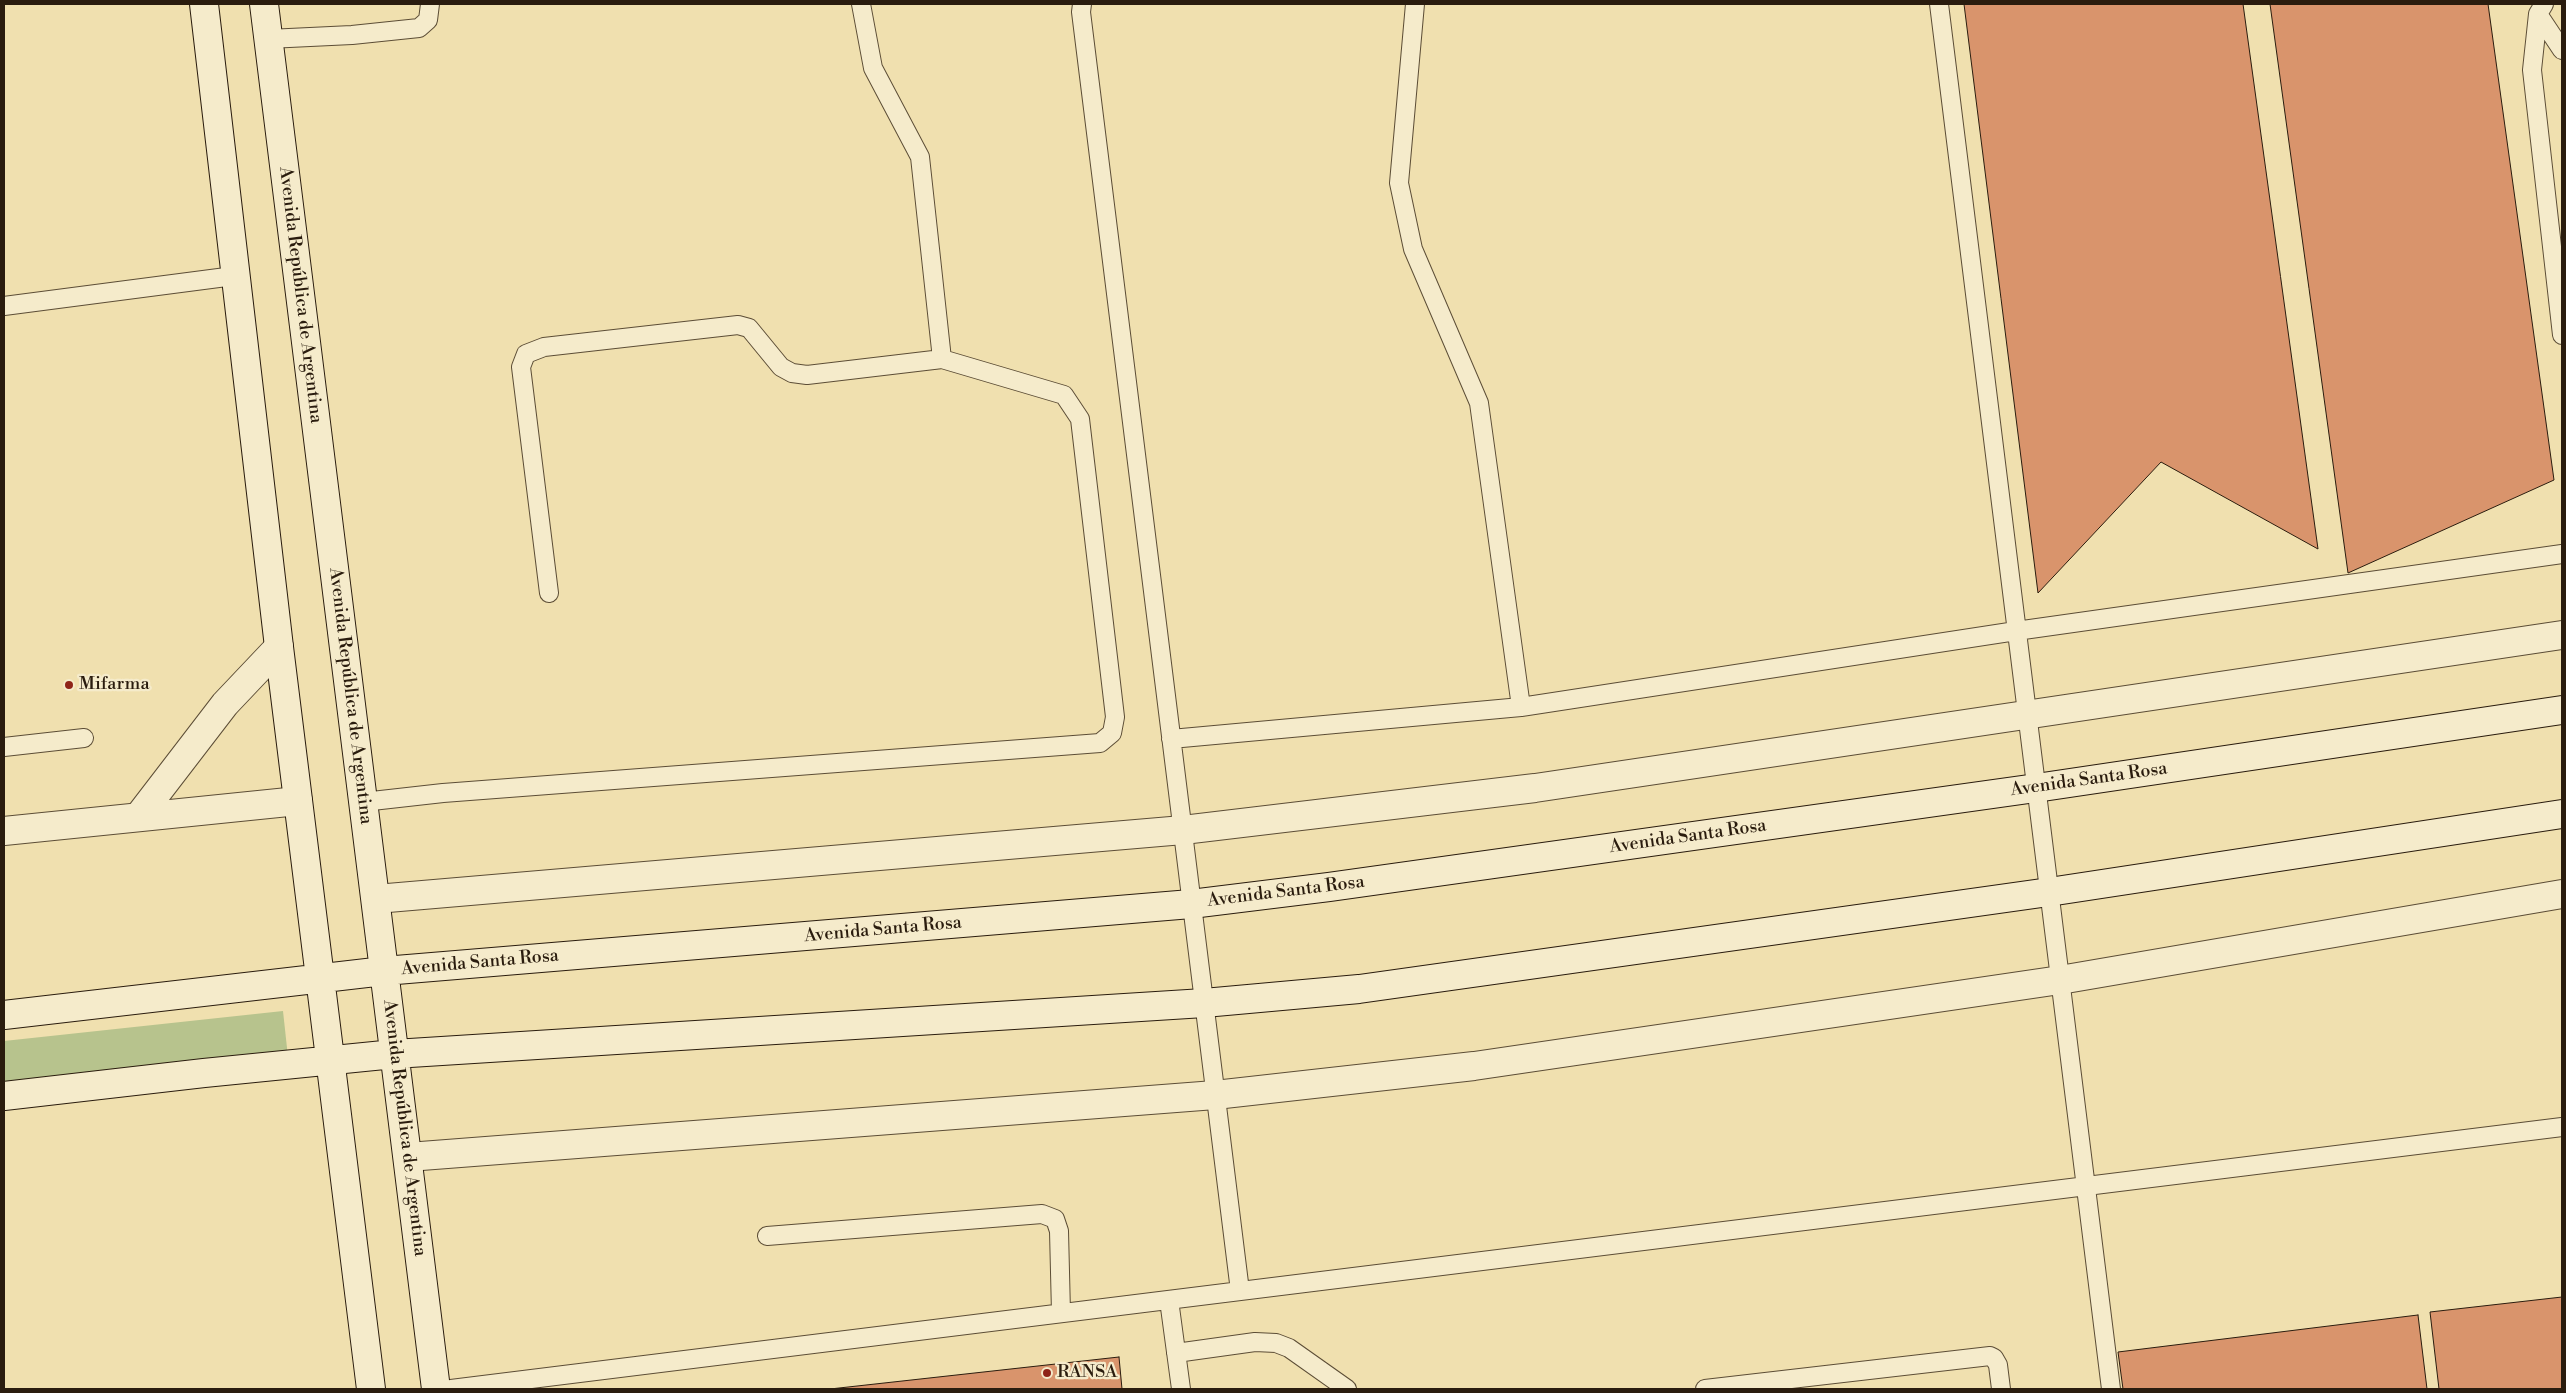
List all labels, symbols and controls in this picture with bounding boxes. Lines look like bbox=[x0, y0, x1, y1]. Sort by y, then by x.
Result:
street label: Avenida República de Argentina bbox=[274, 165, 326, 425]
street label: Avenida República de Argentina bbox=[324, 566, 376, 826]
place label: Mifarma bbox=[79, 674, 149, 696]
marker: Mifarma bbox=[63, 679, 75, 691]
street label: Avenida Santa Rosa bbox=[2009, 758, 2169, 802]
street label: Avenida Santa Rosa bbox=[1608, 815, 1768, 859]
street label: Avenida Santa Rosa bbox=[1206, 872, 1366, 912]
street label: Avenida Santa Rosa bbox=[803, 912, 963, 948]
street label: Avenida Santa Rosa bbox=[400, 945, 560, 981]
street label: Avenida República de Argentina bbox=[378, 998, 430, 1258]
place label: RANSA bbox=[1057, 1362, 1117, 1384]
marker: RANSA bbox=[1041, 1367, 1053, 1379]

